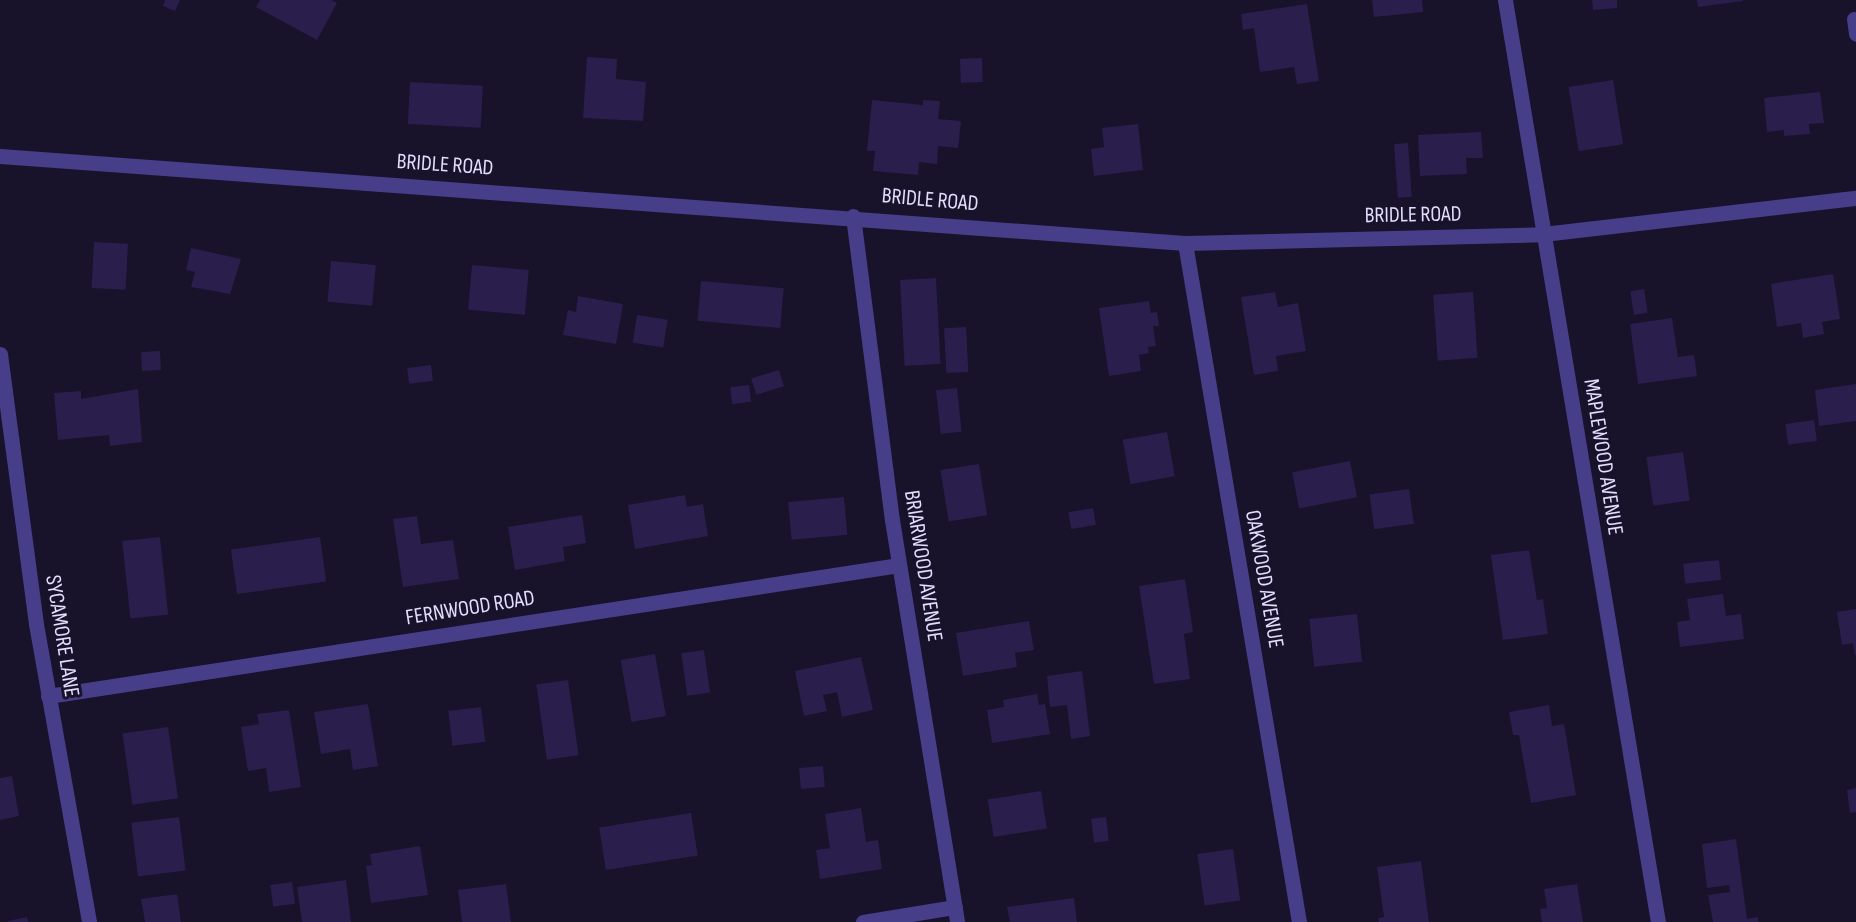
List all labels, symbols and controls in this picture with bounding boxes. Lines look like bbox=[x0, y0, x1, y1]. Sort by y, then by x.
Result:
street label: BRIDLE ROAD bbox=[396, 148, 494, 182]
street label: BRIDLE ROAD bbox=[881, 183, 979, 217]
street label: BRIDLE ROAD bbox=[1364, 201, 1462, 229]
street label: MAPLEWOOD AVENUE bbox=[1578, 377, 1628, 537]
street label: BRIARWOOD AVENUE bbox=[898, 488, 948, 644]
street label: OAKWOOD AVENUE bbox=[1239, 508, 1289, 650]
street label: SYCAMORE LANE bbox=[39, 573, 85, 699]
street label: FERNWOOD ROAD bbox=[404, 585, 536, 631]

